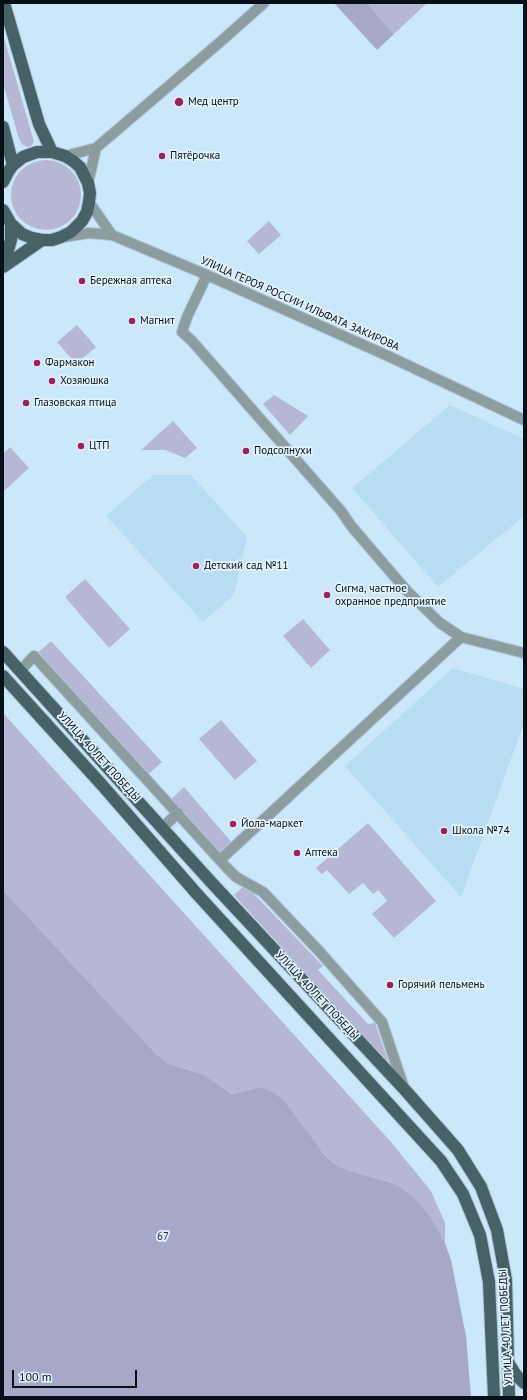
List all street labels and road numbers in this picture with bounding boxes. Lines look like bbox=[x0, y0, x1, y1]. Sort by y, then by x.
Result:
street label: УЛИЦА ГЕРОЯ РОССИИ ИЛЬФАТА ЗАКИРОВА bbox=[199, 254, 401, 354]
street label: УЛИЦА 40 ЛЕТ ПОБЕДЫ bbox=[55, 709, 143, 805]
street label: УЛИЦА 40 ЛЕТ ПОБЕДЫ bbox=[273, 949, 361, 1043]
street label: УЛИЦА 40 ЛЕТ ПОБЕДЫ bbox=[496, 1269, 516, 1385]

